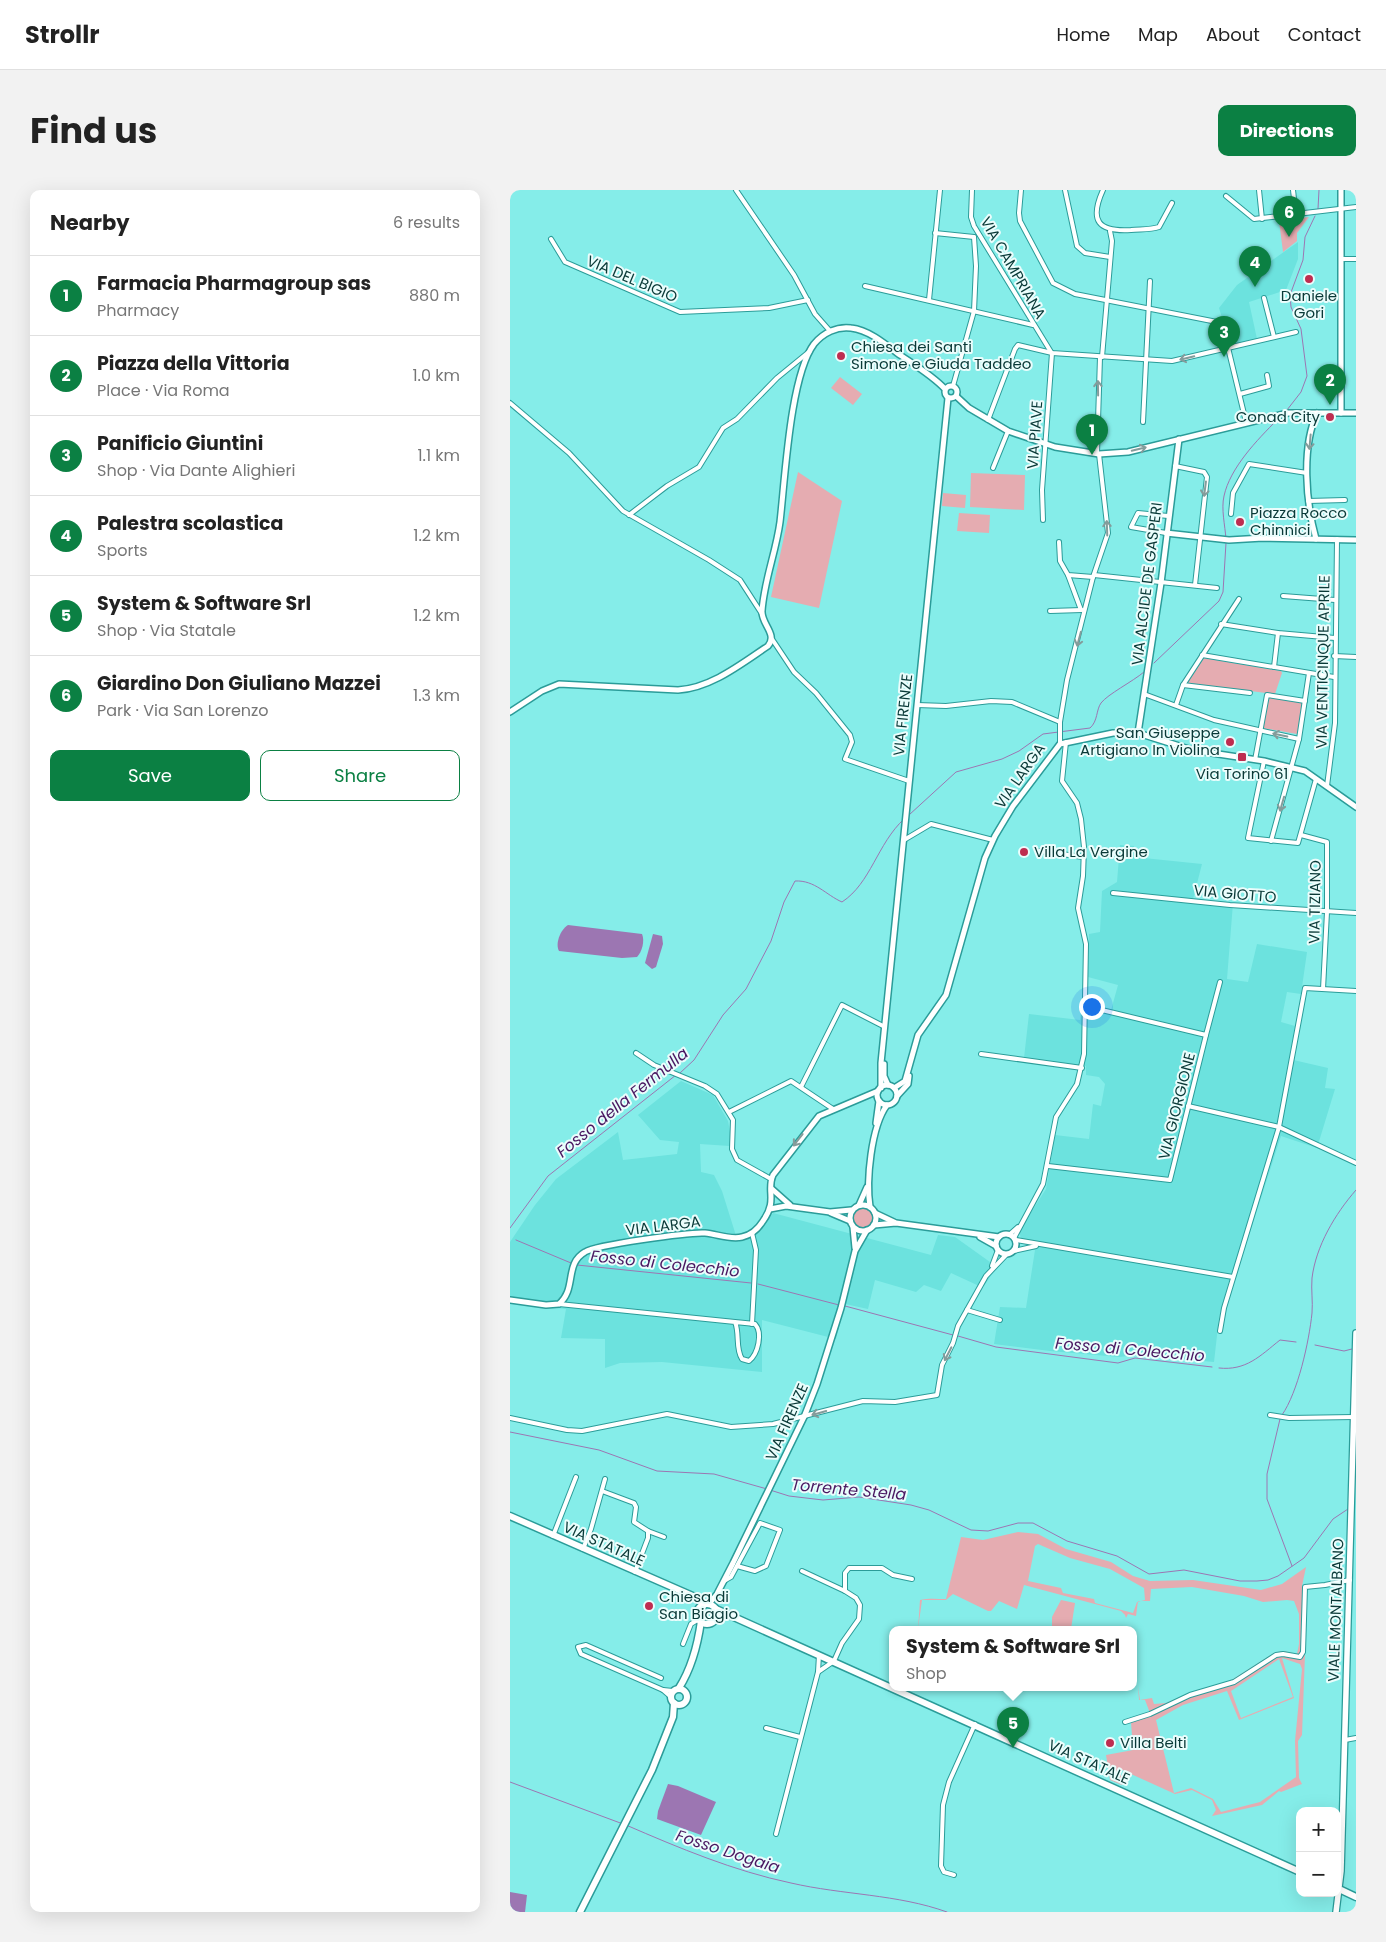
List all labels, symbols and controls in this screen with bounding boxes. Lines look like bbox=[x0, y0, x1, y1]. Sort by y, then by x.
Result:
text: Strollr bbox=[25, 18, 100, 51]
text: Home bbox=[1056, 22, 1110, 47]
text: Map bbox=[1138, 22, 1178, 47]
text: About bbox=[1206, 22, 1260, 47]
text: Contact bbox=[1288, 22, 1361, 47]
button: Directions bbox=[1218, 105, 1356, 156]
text: Find us bbox=[30, 106, 157, 155]
pin: 6 bbox=[1273, 196, 1305, 237]
text: Nearby bbox=[50, 208, 130, 237]
text: 6 results bbox=[393, 211, 460, 234]
street label: VIA CAMPRIANA bbox=[976, 213, 1051, 323]
pin: 4 bbox=[1239, 246, 1271, 287]
street label: VIA DEL BIGIO bbox=[584, 250, 681, 307]
text: Farmacia Pharmagroup sas bbox=[97, 270, 371, 297]
marker: Daniele Gori bbox=[1303, 273, 1315, 285]
text: 1 bbox=[63, 284, 69, 307]
text: 880 m bbox=[409, 284, 460, 307]
place label: Daniele Gori bbox=[1281, 285, 1337, 323]
text: Pharmacy bbox=[97, 299, 179, 322]
pin: 3 bbox=[1208, 316, 1240, 357]
place label: Chiesa dei Santi Simone e Giuda Taddeo bbox=[851, 336, 1031, 374]
text: Piazza della Vittoria bbox=[97, 350, 290, 377]
marker: Chiesa dei Santi Simone e Giuda Taddeo bbox=[835, 350, 847, 362]
one-way arrow bbox=[1180, 354, 1196, 363]
text: 2 bbox=[61, 364, 71, 387]
text: 1.0 km bbox=[412, 364, 460, 387]
pin: 2 bbox=[1314, 364, 1346, 405]
text: Place · Via Roma bbox=[97, 379, 230, 402]
one-way arrow bbox=[1093, 380, 1103, 396]
street label: VIA PIAVE bbox=[1022, 400, 1047, 470]
place label: Conad City bbox=[1236, 406, 1321, 427]
marker: Conad City bbox=[1324, 411, 1336, 423]
pin: 1 bbox=[1076, 414, 1108, 455]
text: Panificio Giuntini bbox=[97, 430, 263, 457]
one-way arrow bbox=[1305, 434, 1314, 450]
text: 3 bbox=[61, 444, 71, 467]
text: 1.1 km bbox=[417, 444, 460, 467]
one-way arrow bbox=[1131, 444, 1147, 453]
text: Shop · Via Dante Alighieri bbox=[97, 459, 295, 482]
one-way arrow bbox=[1200, 481, 1210, 497]
street label: VIA ALCIDE DE GASPERI bbox=[1126, 501, 1167, 667]
place label: Piazza Rocco Chinnici bbox=[1250, 502, 1347, 540]
text: Palestra scolastica bbox=[97, 510, 283, 537]
marker: Piazza Rocco Chinnici bbox=[1234, 516, 1246, 528]
one-way arrow bbox=[1102, 520, 1112, 536]
text: 4 bbox=[61, 524, 71, 547]
text: 1.2 km bbox=[413, 524, 460, 547]
text: Sports bbox=[97, 539, 148, 562]
street label: VIA VENTICINQUE APRILE bbox=[1310, 575, 1335, 749]
text: System & Software Srl bbox=[97, 590, 311, 617]
text: 5 bbox=[61, 604, 71, 627]
text: 1.2 km bbox=[413, 604, 460, 627]
text: Shop · Via Statale bbox=[97, 619, 236, 642]
one-way arrow bbox=[1074, 631, 1083, 647]
text: Giardino Don Giuliano Mazzei bbox=[97, 670, 381, 697]
street label: VIA FIRENZE bbox=[888, 673, 917, 757]
text: 6 bbox=[61, 684, 71, 707]
text: 1.3 km bbox=[413, 684, 460, 707]
text: Park · Via San Lorenzo bbox=[97, 699, 269, 722]
place label: San Giuseppe Artigiano In Violina bbox=[1080, 722, 1220, 760]
one-way arrow bbox=[1272, 730, 1288, 739]
marker: San Giuseppe Artigiano In Violina bbox=[1224, 736, 1236, 748]
street label: VIA LARGA bbox=[989, 739, 1050, 813]
button: Save bbox=[50, 750, 250, 801]
button: Share bbox=[260, 750, 460, 801]
marker: Via Torino 61 bbox=[1236, 751, 1248, 763]
place label: Via Torino 61 bbox=[1196, 763, 1288, 784]
one-way arrow bbox=[1276, 796, 1286, 812]
place label: Villa La Vergine bbox=[1034, 841, 1148, 862]
marker: Villa La Vergine bbox=[1018, 846, 1030, 858]
street label: VIA TIZIANO bbox=[1303, 860, 1326, 944]
street label: VIA GIOTTO bbox=[1193, 879, 1278, 908]
your location bbox=[1079, 994, 1105, 1020]
water label: Fosso della Fermulla bbox=[552, 1042, 693, 1163]
street label: VIA GIORGIONE bbox=[1153, 1050, 1200, 1162]
one-way arrow bbox=[793, 1133, 804, 1146]
street label: VIA LARGA bbox=[624, 1210, 702, 1241]
water label: Fosso di Colecchio bbox=[589, 1244, 741, 1283]
water label: Fosso di Colecchio bbox=[1054, 1332, 1206, 1367]
one-way arrow bbox=[943, 1347, 953, 1362]
street label: VIA FIRENZE bbox=[760, 1380, 813, 1464]
one-way arrow bbox=[812, 1408, 828, 1418]
water label: Torrente Stella bbox=[791, 1473, 908, 1506]
street label: VIA STATALE bbox=[560, 1516, 648, 1571]
street label: VIALE MONTALBANO bbox=[1322, 1538, 1349, 1682]
place label: Chiesa di San Biagio bbox=[659, 1586, 738, 1624]
marker: Chiesa di San Biagio bbox=[643, 1600, 655, 1612]
popup bbox=[889, 1626, 1137, 1691]
text: System & Software Srl bbox=[906, 1633, 1120, 1660]
text: Shop bbox=[906, 1662, 947, 1685]
pin: 5 bbox=[997, 1707, 1029, 1748]
place label: Villa Belti bbox=[1120, 1732, 1187, 1753]
street label: VIA STATALE bbox=[1045, 1734, 1133, 1789]
marker: Villa Belti bbox=[1104, 1737, 1116, 1749]
map controls bbox=[1296, 1807, 1341, 1897]
button: + bbox=[1296, 1807, 1341, 1852]
water label: Fosso Dogaia bbox=[673, 1824, 783, 1879]
button: − bbox=[1296, 1852, 1341, 1897]

